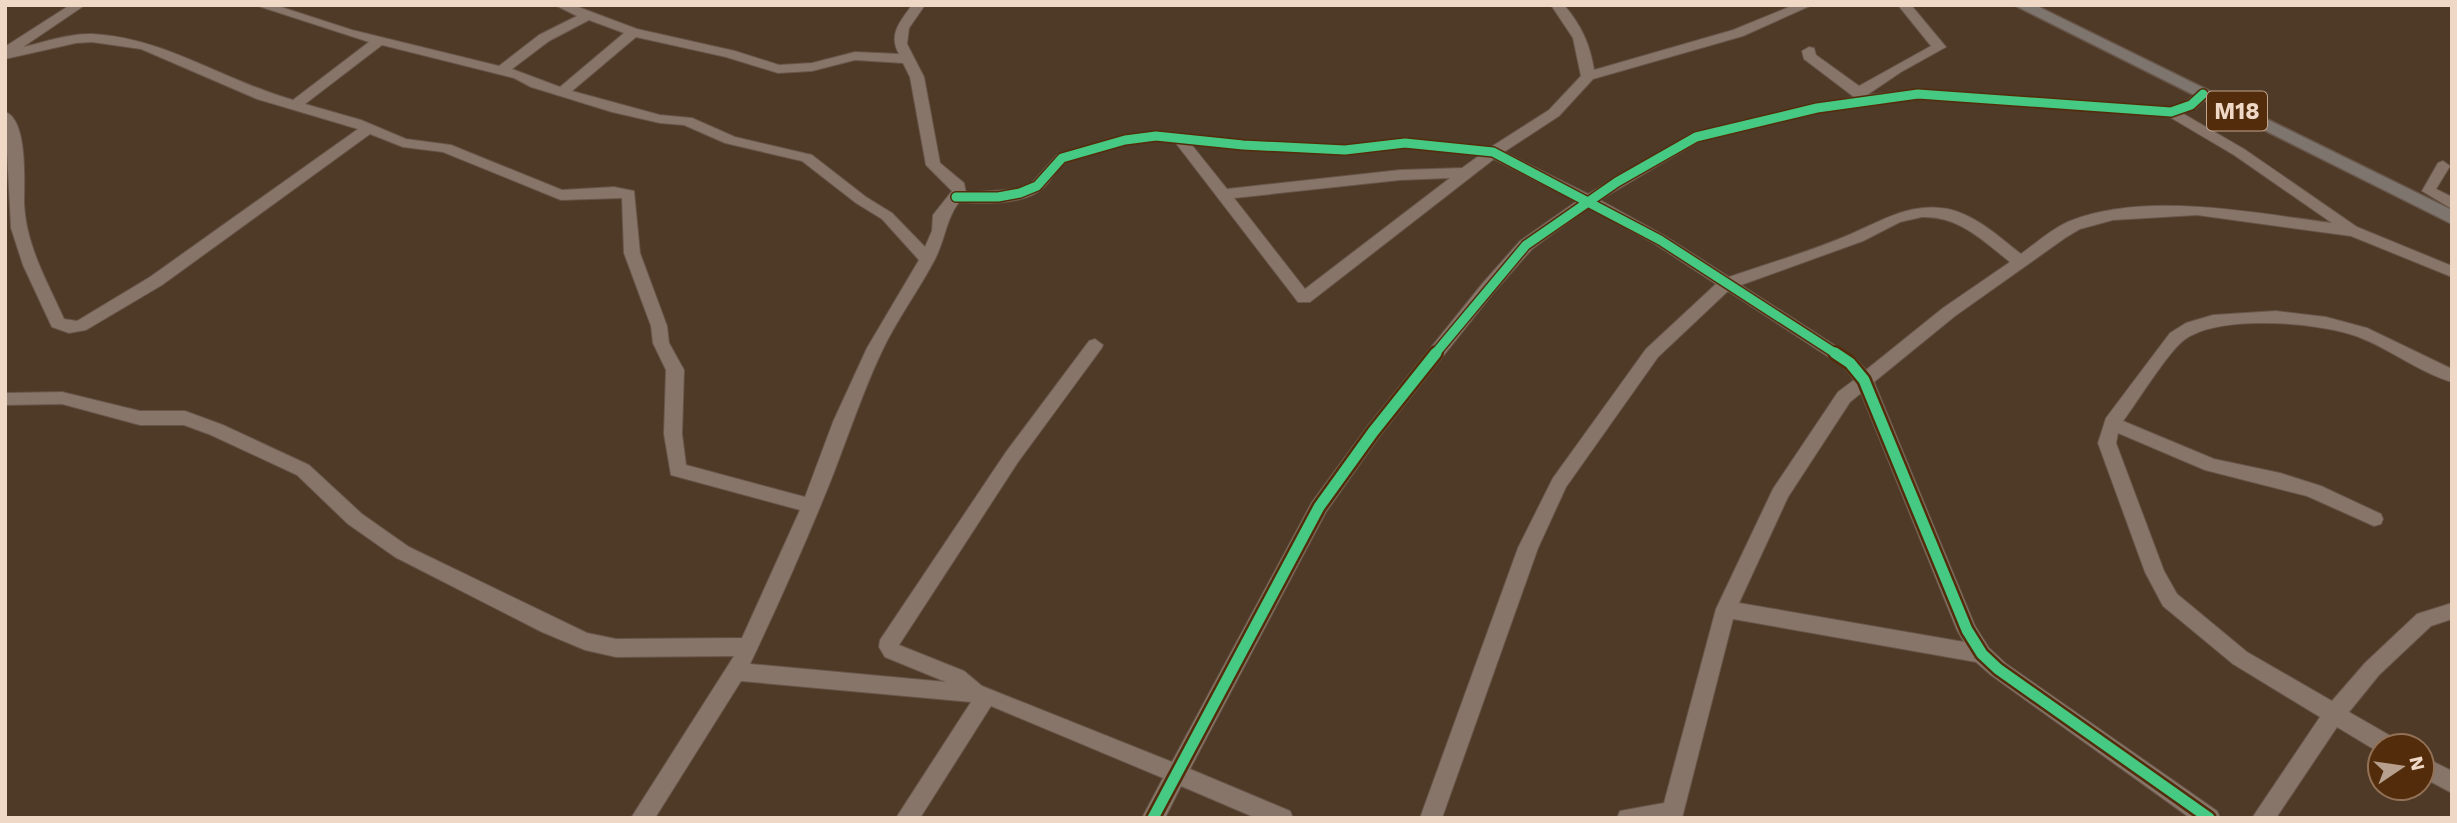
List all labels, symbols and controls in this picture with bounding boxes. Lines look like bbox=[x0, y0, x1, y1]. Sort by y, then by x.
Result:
road number: M18 bbox=[2207, 92, 2267, 130]
north arrow bbox=[2366, 732, 2436, 802]
text: N bbox=[2404, 754, 2430, 773]

